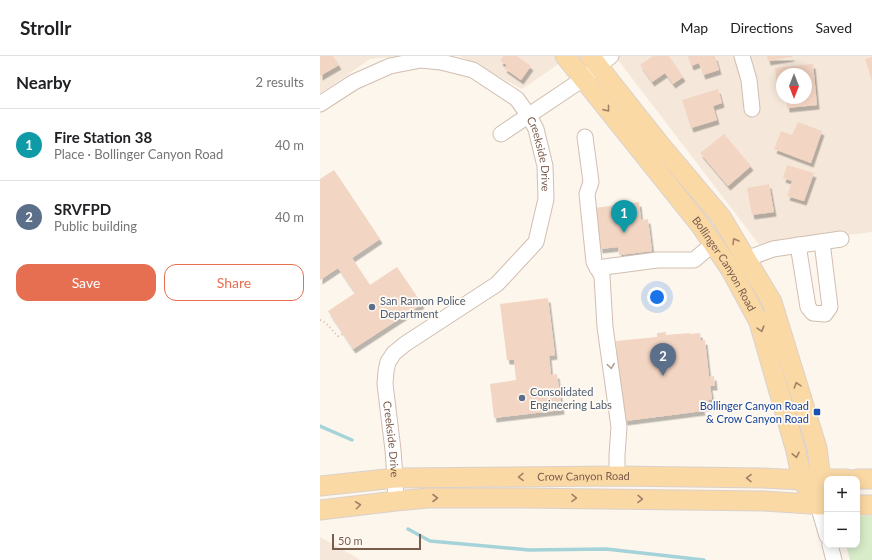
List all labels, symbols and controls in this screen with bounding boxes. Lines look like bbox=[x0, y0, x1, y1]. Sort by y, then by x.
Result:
text: Strollr bbox=[20, 16, 71, 39]
text: Map bbox=[681, 19, 708, 36]
text: Directions bbox=[730, 19, 793, 36]
text: Saved bbox=[815, 19, 852, 36]
north arrow bbox=[776, 68, 812, 104]
text: Nearby bbox=[16, 72, 71, 93]
text: 2 results bbox=[256, 74, 304, 90]
one-way arrow bbox=[603, 105, 610, 112]
street label: Creekside Drive bbox=[524, 114, 553, 192]
text: Fire Station 38 bbox=[54, 128, 152, 146]
text: 1 bbox=[25, 137, 33, 153]
text: 40 m bbox=[275, 137, 304, 153]
text: Place · Bollinger Canyon Road bbox=[54, 146, 223, 162]
text: SRVFPD bbox=[54, 200, 111, 218]
pin: 1 bbox=[611, 200, 637, 233]
text: 2 bbox=[25, 209, 33, 225]
text: 40 m bbox=[275, 209, 304, 225]
street label: Bollinger Canyon Road bbox=[690, 214, 759, 313]
text: Public building bbox=[54, 218, 137, 234]
one-way arrow bbox=[733, 238, 740, 245]
button: Save bbox=[16, 264, 156, 301]
button: Share bbox=[164, 264, 304, 301]
your location bbox=[647, 287, 667, 307]
place label: San Ramon Police Department bbox=[380, 294, 466, 320]
marker: San Ramon Police Department bbox=[367, 302, 377, 312]
one-way arrow bbox=[756, 326, 765, 333]
pin: 2 bbox=[650, 343, 676, 376]
one-way arrow bbox=[606, 363, 615, 369]
one-way arrow bbox=[793, 382, 802, 389]
place label: Consolidated Engineering Labs bbox=[530, 385, 612, 411]
marker: Consolidated Engineering Labs bbox=[517, 393, 527, 403]
place label: Bollinger Canyon Road & Crow Canyon Road bbox=[700, 399, 809, 425]
street label: Creekside Drive bbox=[381, 400, 402, 478]
marker: Bollinger Canyon Road & Crow Canyon Road bbox=[812, 407, 822, 417]
one-way arrow bbox=[792, 451, 800, 458]
street label: Crow Canyon Road bbox=[537, 469, 630, 483]
one-way arrow bbox=[518, 473, 524, 481]
one-way arrow bbox=[746, 474, 752, 482]
map controls bbox=[824, 476, 860, 548]
button: + bbox=[824, 476, 860, 512]
one-way arrow bbox=[432, 494, 438, 502]
one-way arrow bbox=[571, 494, 577, 503]
one-way arrow bbox=[637, 495, 643, 503]
one-way arrow bbox=[355, 501, 361, 510]
button: − bbox=[824, 512, 860, 548]
scale bar bbox=[332, 532, 421, 551]
text: 50 m bbox=[338, 534, 363, 547]

